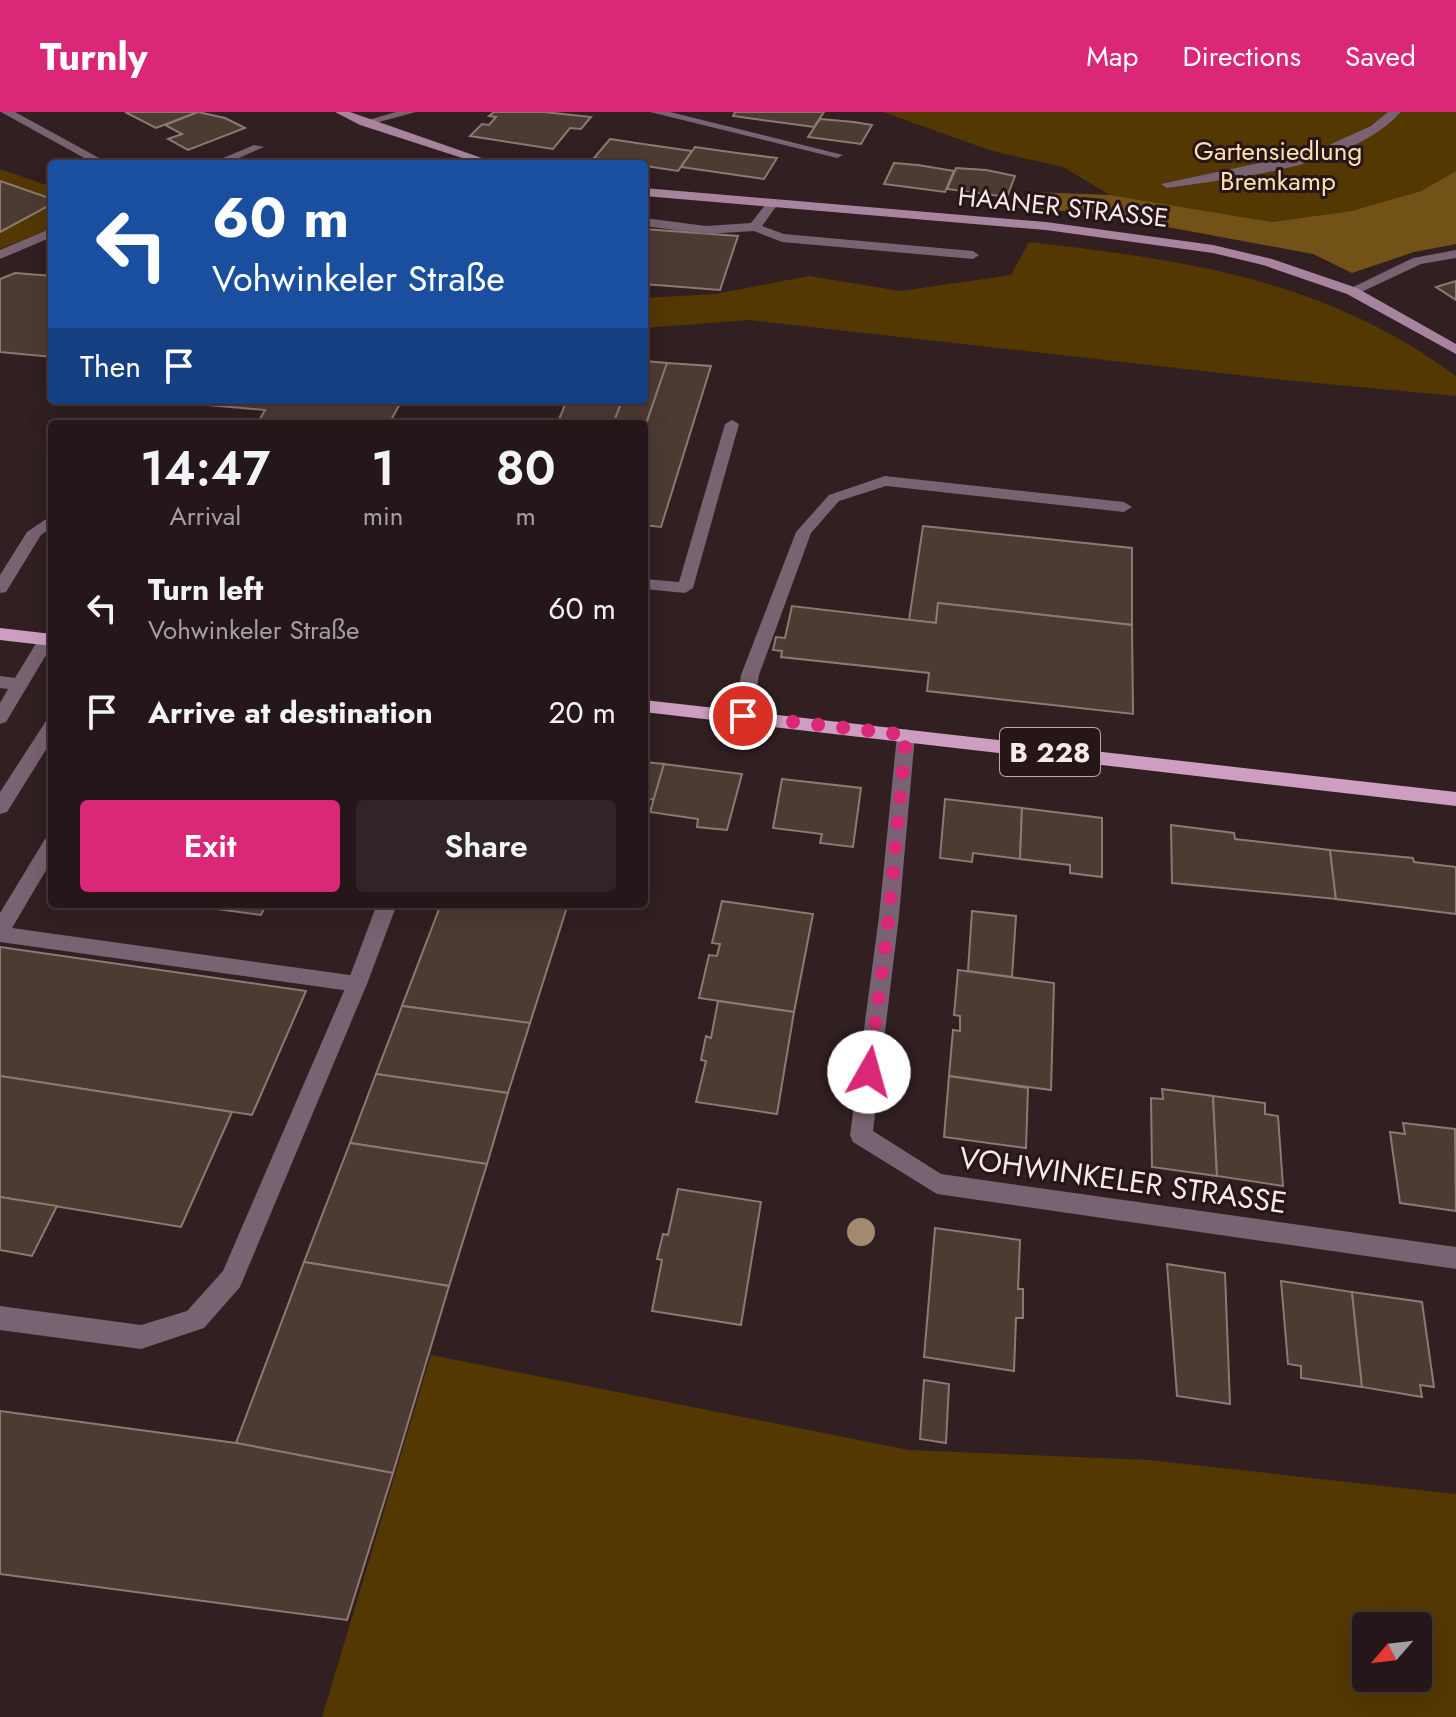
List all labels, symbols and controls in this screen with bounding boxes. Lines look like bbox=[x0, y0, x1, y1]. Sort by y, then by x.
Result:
text: Turnly bbox=[40, 29, 148, 84]
text: Map bbox=[1086, 36, 1138, 77]
text: Directions bbox=[1182, 36, 1301, 77]
text: Saved bbox=[1345, 36, 1416, 77]
park label: Gartensiedlung Bremkamp bbox=[1194, 132, 1362, 200]
text: 60 m bbox=[212, 177, 349, 258]
street label: HAANER STRASSE bbox=[956, 177, 1170, 237]
icon: left bbox=[80, 192, 184, 296]
text: Vohwinkeler Straße bbox=[212, 252, 505, 304]
icon: arrive bbox=[157, 344, 201, 388]
text: Then bbox=[80, 345, 141, 388]
text: 14:47 bbox=[140, 434, 270, 503]
text: 1 bbox=[371, 434, 395, 503]
text: 80 bbox=[496, 434, 556, 503]
text: Arrival bbox=[170, 497, 241, 535]
text: min bbox=[363, 497, 403, 535]
text: m bbox=[516, 497, 536, 535]
text: Turn left bbox=[148, 568, 263, 611]
icon: left bbox=[80, 586, 124, 630]
text: 60 m bbox=[548, 587, 616, 630]
text: Vohwinkeler Straße bbox=[148, 611, 359, 649]
pin bbox=[709, 682, 777, 750]
icon: arrive bbox=[80, 690, 124, 734]
text: Arrive at destination bbox=[148, 691, 433, 734]
text: 20 m bbox=[549, 691, 616, 734]
icon: arrive bbox=[721, 694, 765, 738]
road number: B 228 bbox=[1000, 728, 1100, 776]
button: Exit bbox=[80, 800, 340, 892]
button: Share bbox=[356, 800, 616, 892]
position arrow bbox=[827, 1030, 911, 1114]
street label: VOHWINKELER STRASSE bbox=[956, 1136, 1290, 1224]
north arrow bbox=[1352, 1612, 1432, 1692]
map controls bbox=[1352, 1612, 1432, 1692]

